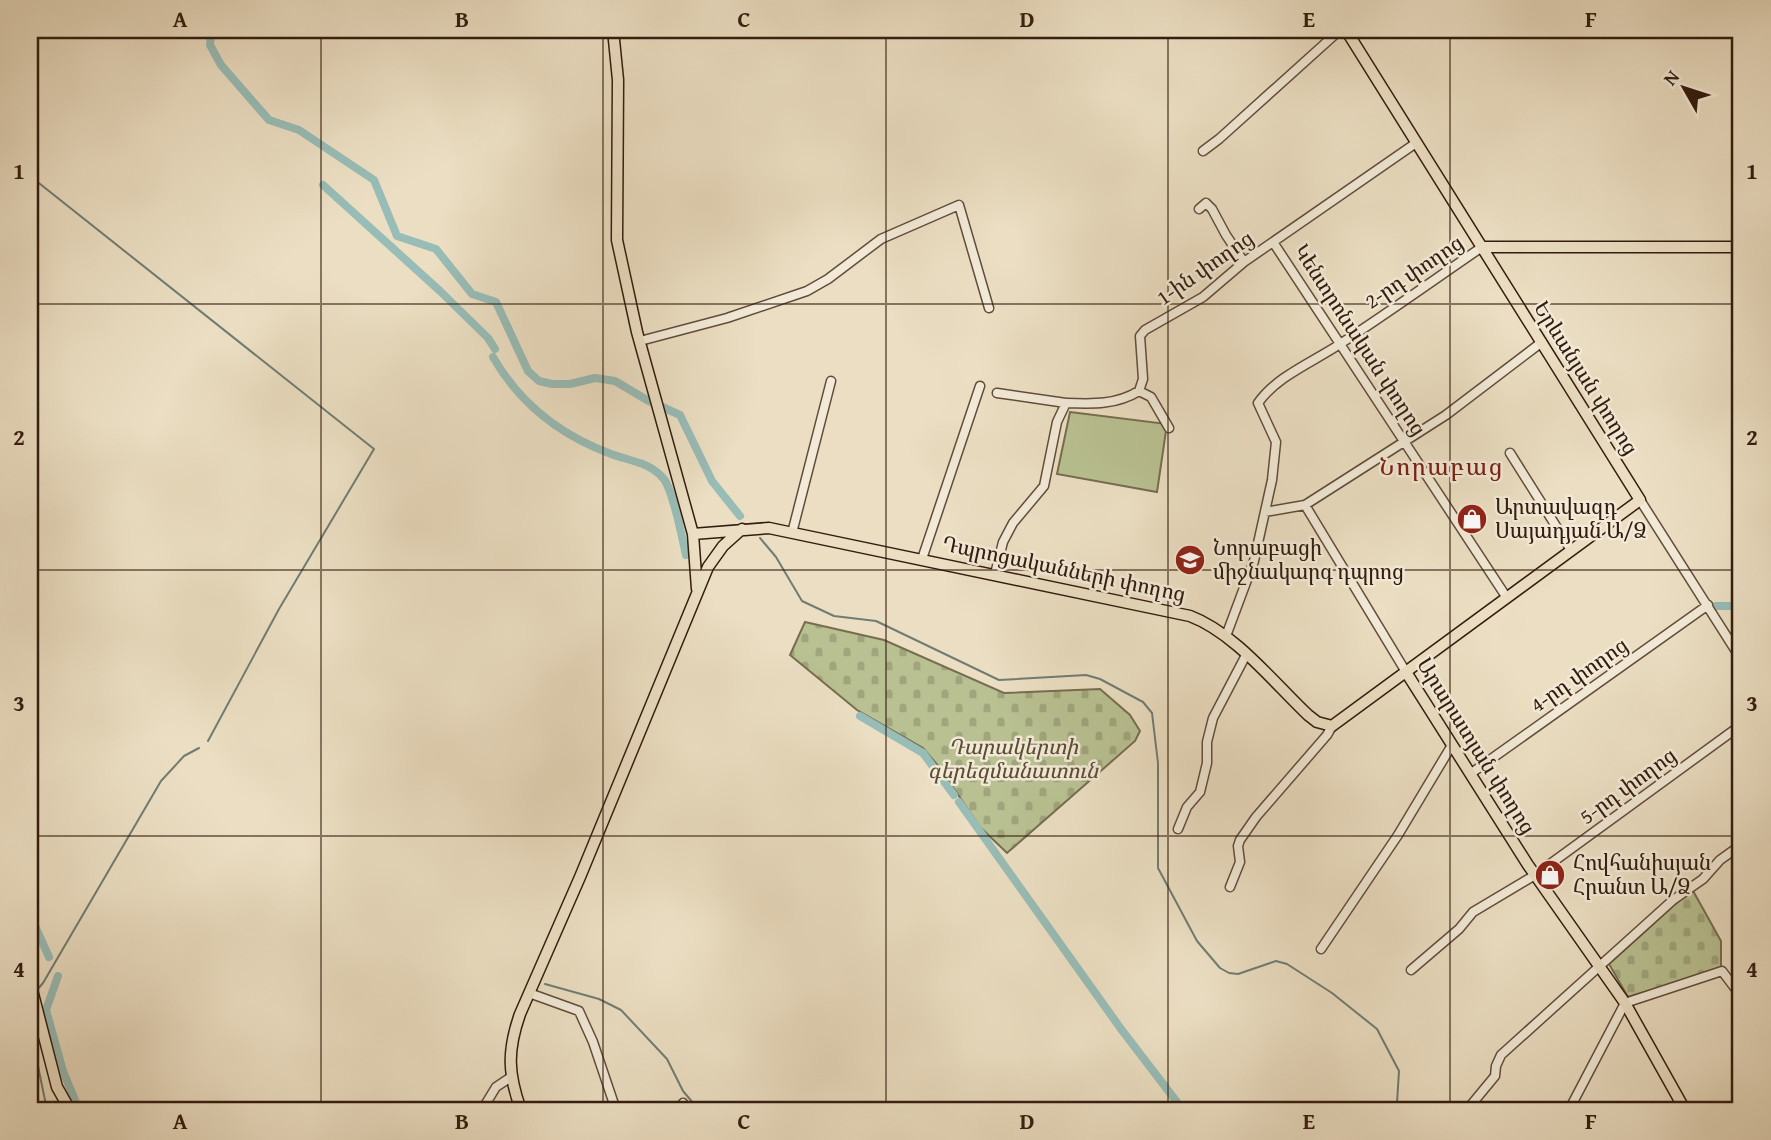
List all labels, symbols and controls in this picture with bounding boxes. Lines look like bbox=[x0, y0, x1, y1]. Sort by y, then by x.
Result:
text: A bbox=[173, 2, 188, 35]
text: B bbox=[455, 2, 469, 35]
text: C bbox=[737, 2, 751, 35]
text: D bbox=[1020, 2, 1035, 35]
text: E bbox=[1303, 2, 1315, 35]
text: F bbox=[1585, 2, 1597, 35]
north arrow bbox=[1648, 52, 1718, 122]
text: N bbox=[1656, 63, 1686, 91]
text: 1 bbox=[13, 154, 25, 187]
text: 1 bbox=[1746, 154, 1758, 187]
street label: 1-ին փողոց bbox=[1150, 223, 1260, 313]
street label: 2-րդ փողոց bbox=[1358, 227, 1469, 316]
street label: Կենտրոնական փողոց bbox=[1287, 238, 1434, 442]
street label: Երևանյան փողոց bbox=[1527, 295, 1646, 461]
text: 2 bbox=[13, 420, 25, 453]
text: 2 bbox=[1746, 420, 1758, 453]
district label: Նորաբաց bbox=[1380, 449, 1504, 484]
place label: Արտավազդ Սայադյան Ա/Ձ bbox=[1495, 491, 1646, 546]
shop icon: Արտավազդ Սայադյան Ա/Ձ bbox=[1455, 502, 1489, 536]
street label: Դպրոցականների փողոց bbox=[940, 528, 1189, 609]
place label: Նորաբացի միջնակարգ դպրոց bbox=[1213, 532, 1404, 587]
school or university icon: Նորաբացի միջնակարգ դպրոց bbox=[1173, 543, 1207, 577]
street label: 4-րդ փողոց bbox=[1523, 629, 1634, 720]
street label: Արարատյան փողոց bbox=[1409, 651, 1543, 840]
text: 3 bbox=[13, 686, 25, 719]
text: 3 bbox=[1746, 686, 1758, 719]
park label: Դարակերտի գերեզմանատուն bbox=[928, 731, 1099, 786]
street label: 5-րդ փողոց bbox=[1573, 740, 1683, 831]
place label: Հովհանիսյան Հրանտ Ա/Ձ bbox=[1573, 847, 1711, 902]
shop icon: Հովհանիսյան Հրանտ Ա/Ձ bbox=[1533, 858, 1567, 892]
text: 4 bbox=[13, 952, 25, 985]
text: 4 bbox=[1746, 952, 1758, 985]
text: A bbox=[173, 1104, 188, 1137]
text: B bbox=[455, 1104, 469, 1137]
text: C bbox=[737, 1104, 751, 1137]
text: D bbox=[1020, 1104, 1035, 1137]
text: E bbox=[1303, 1104, 1315, 1137]
text: F bbox=[1585, 1104, 1597, 1137]

